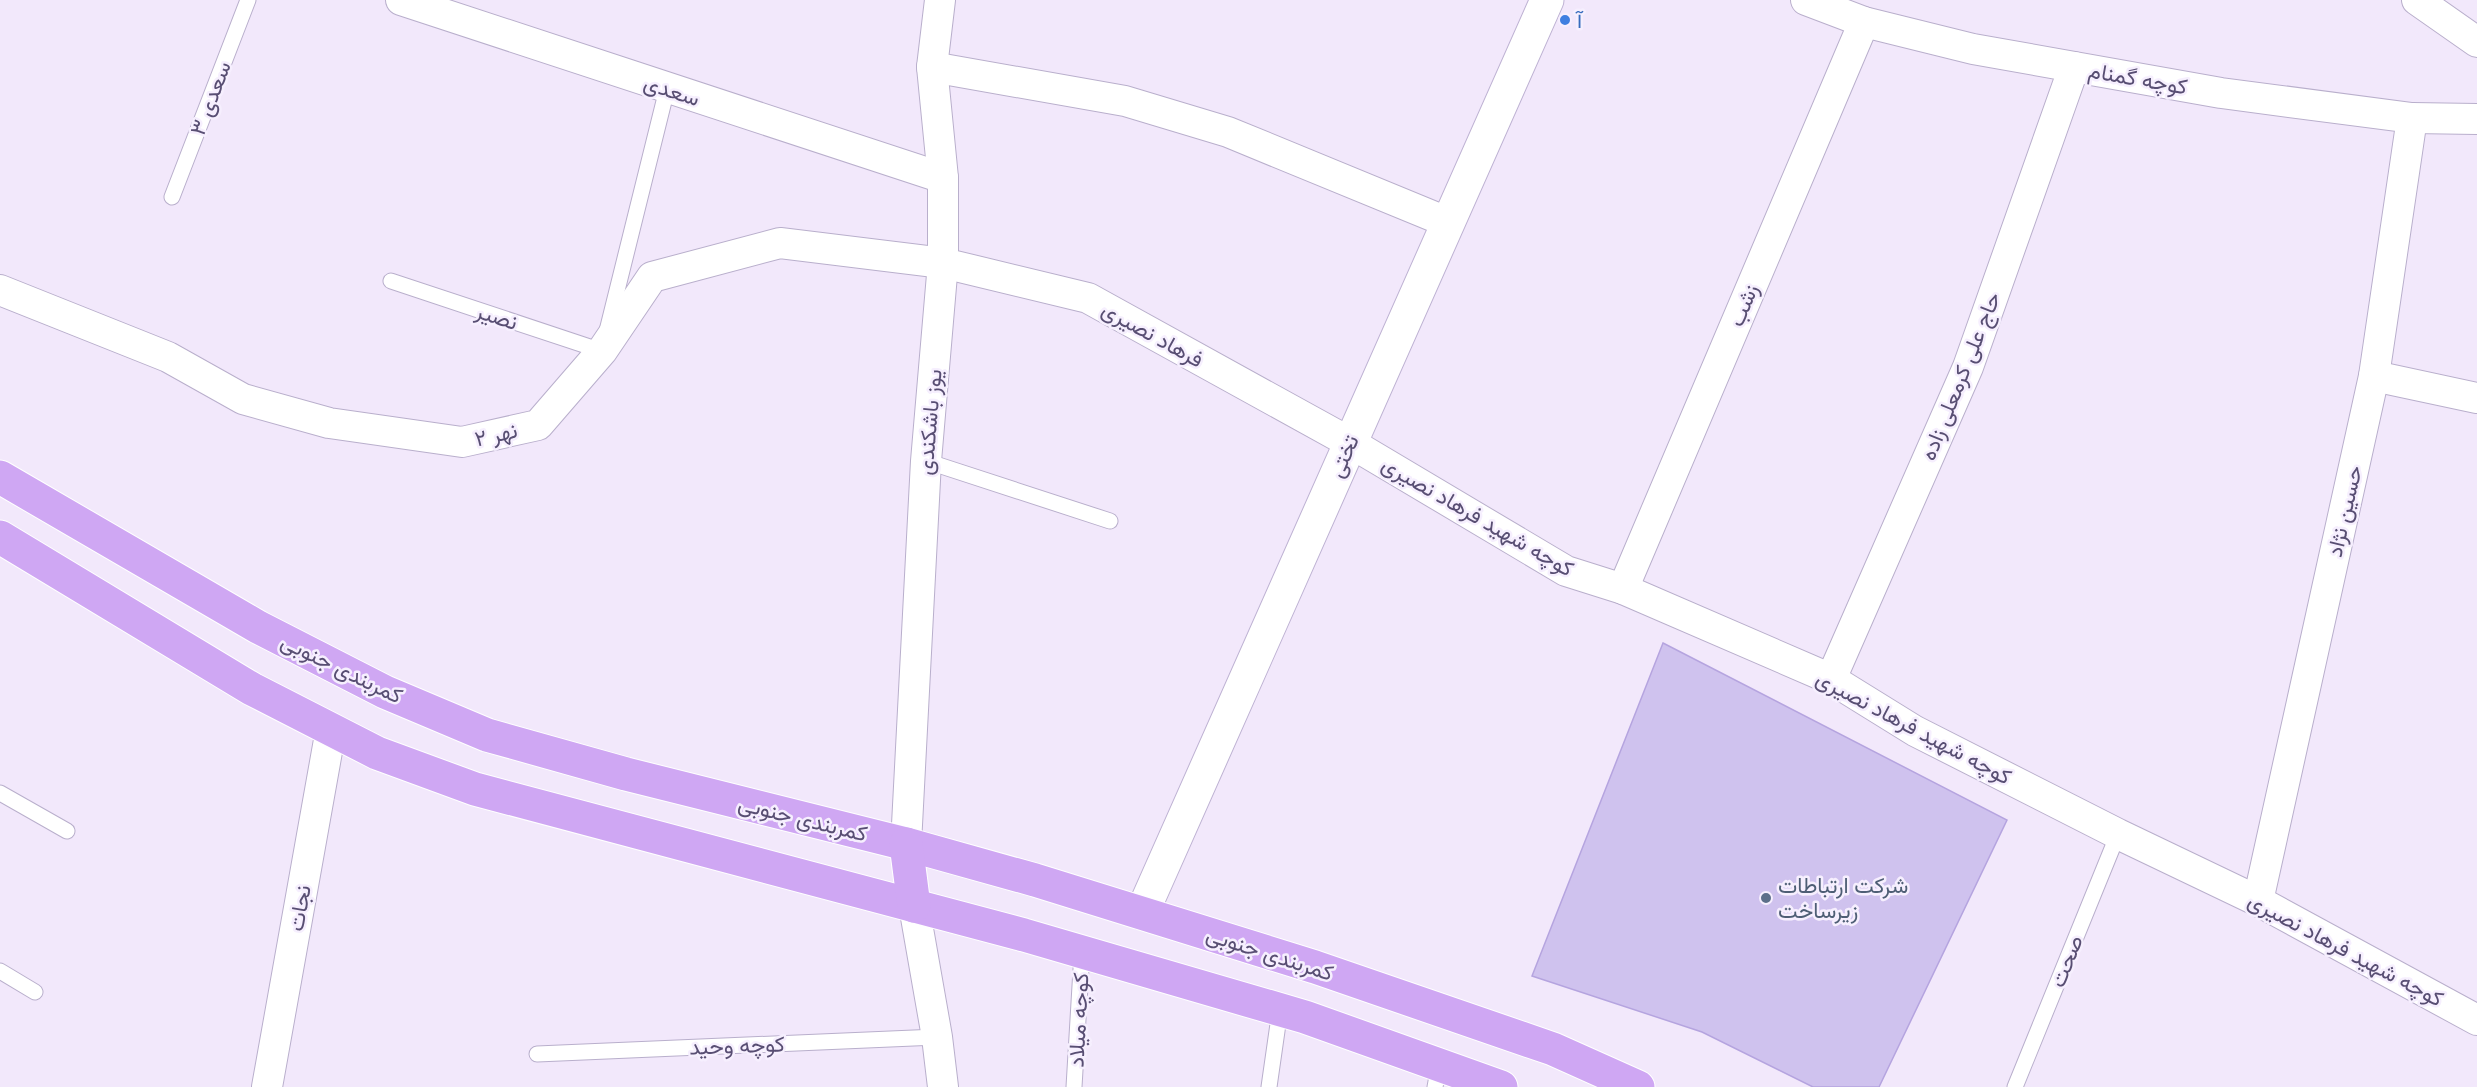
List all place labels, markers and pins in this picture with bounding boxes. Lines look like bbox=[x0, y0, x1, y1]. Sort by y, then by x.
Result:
place label: آ bbox=[1575, 6, 1584, 34]
marker: آ bbox=[1558, 13, 1572, 27]
place label: شرکت ارتباطات زیرساخت bbox=[1778, 871, 1908, 924]
marker: شرکت ارتباطات زیرساخت bbox=[1759, 891, 1773, 905]

